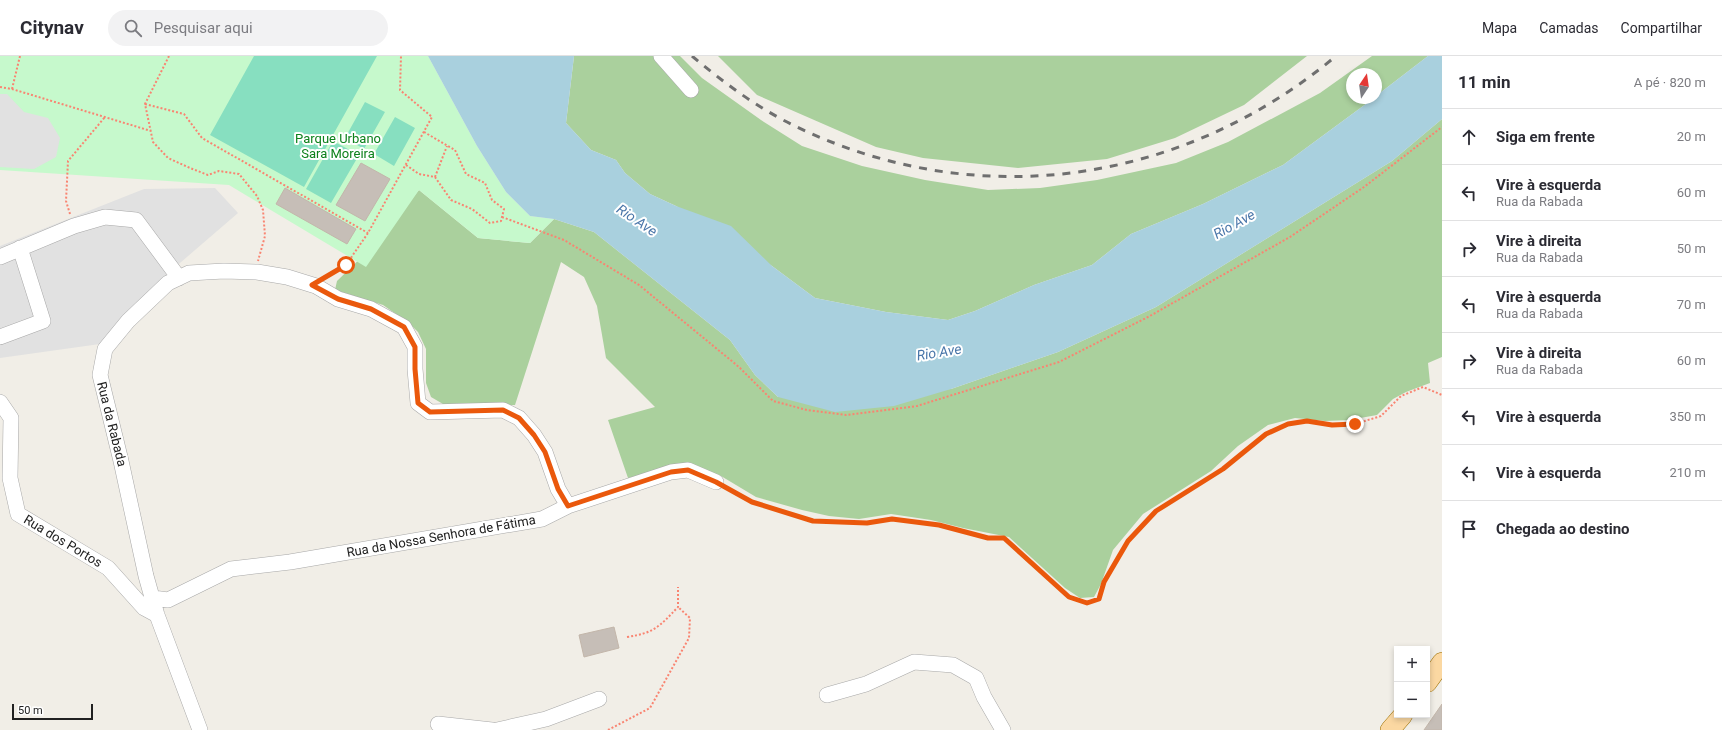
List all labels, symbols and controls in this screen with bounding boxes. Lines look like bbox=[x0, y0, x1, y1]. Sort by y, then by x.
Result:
search box bbox=[108, 10, 388, 46]
text: Citynav bbox=[20, 16, 84, 39]
icon: search bbox=[122, 17, 144, 39]
text: Pesquisar aqui bbox=[154, 19, 253, 37]
text: Mapa bbox=[1482, 20, 1517, 36]
text: Camadas bbox=[1539, 20, 1599, 36]
text: Compartilhar bbox=[1621, 20, 1702, 36]
north arrow bbox=[1346, 68, 1382, 104]
text: 11 min bbox=[1458, 72, 1511, 92]
text: A pé · 820 m bbox=[1634, 75, 1706, 90]
icon: ahead bbox=[1458, 126, 1480, 148]
text: Siga em frente bbox=[1496, 128, 1595, 146]
text: 20 m bbox=[1677, 129, 1706, 144]
park label: Parque Urbano Sara Moreira bbox=[295, 131, 381, 161]
text: Vire à esquerda bbox=[1496, 176, 1601, 194]
icon: left bbox=[1458, 182, 1480, 204]
text: 60 m bbox=[1677, 185, 1706, 200]
text: Rua da Rabada bbox=[1496, 194, 1583, 209]
water label: Rio Ave bbox=[614, 201, 660, 239]
water label: Rio Ave bbox=[1210, 206, 1258, 242]
text: Vire à direita bbox=[1496, 232, 1582, 250]
icon: right bbox=[1458, 238, 1480, 260]
text: 50 m bbox=[1677, 241, 1706, 256]
text: Rua da Rabada bbox=[1496, 250, 1583, 265]
route start bbox=[337, 256, 355, 274]
text: Vire à esquerda bbox=[1496, 288, 1601, 306]
icon: left bbox=[1458, 294, 1480, 316]
text: 70 m bbox=[1677, 297, 1706, 312]
text: Rua da Rabada bbox=[1496, 306, 1583, 321]
water label: Rio Ave bbox=[915, 341, 963, 363]
text: Vire à direita bbox=[1496, 344, 1582, 362]
icon: right bbox=[1458, 350, 1480, 372]
text: 60 m bbox=[1677, 353, 1706, 368]
text: Rua da Rabada bbox=[1496, 362, 1583, 377]
street label: Rua da Rabada bbox=[94, 380, 130, 468]
icon: left bbox=[1458, 406, 1480, 428]
text: Vire à esquerda bbox=[1496, 408, 1601, 426]
text: 350 m bbox=[1669, 409, 1706, 424]
route end bbox=[1346, 415, 1364, 433]
icon: left bbox=[1458, 462, 1480, 484]
text: Vire à esquerda bbox=[1496, 464, 1601, 482]
text: 210 m bbox=[1669, 465, 1706, 480]
street label: Rua dos Portos bbox=[21, 512, 105, 570]
street label: Rua da Nossa Senhora de Fátima bbox=[345, 512, 537, 560]
icon: arrive bbox=[1458, 518, 1480, 540]
text: Chegada ao destino bbox=[1496, 520, 1630, 538]
map controls bbox=[1394, 646, 1430, 718]
button: + bbox=[1394, 646, 1430, 682]
button: − bbox=[1394, 682, 1430, 718]
scale bar bbox=[12, 702, 93, 721]
text: 50 m bbox=[18, 704, 43, 717]

